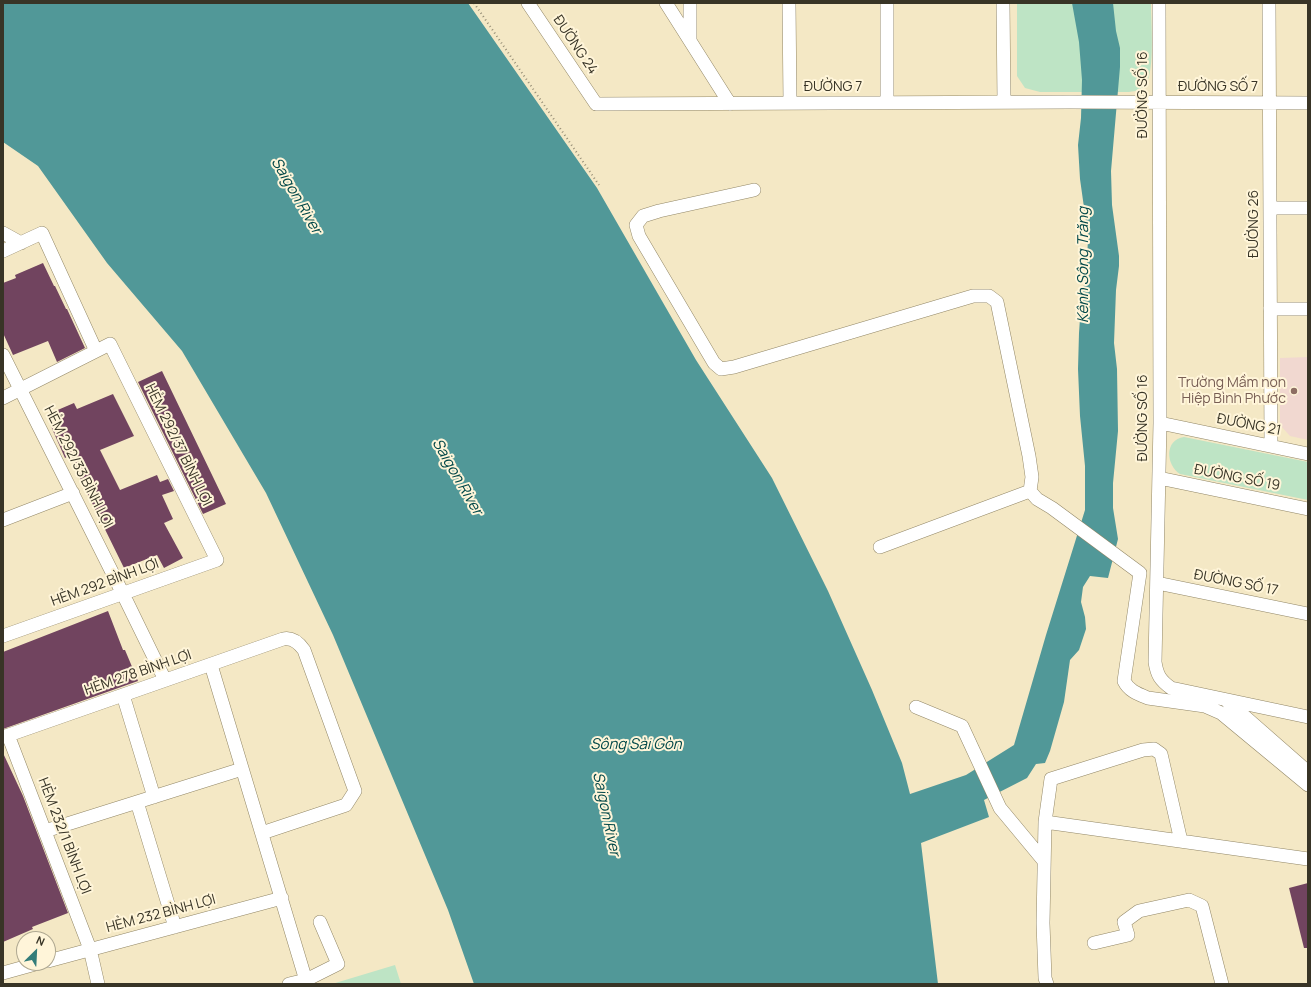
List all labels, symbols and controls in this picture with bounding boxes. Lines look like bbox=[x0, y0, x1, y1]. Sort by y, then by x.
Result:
street label: ĐƯỜNG 24 bbox=[549, 12, 601, 78]
street label: ĐƯỜNG SỐ 16 bbox=[1135, 51, 1151, 139]
street label: ĐƯỜNG 7 bbox=[804, 79, 862, 95]
street label: ĐƯỜNG SỐ 7 bbox=[1178, 79, 1258, 95]
water label: Saigon River bbox=[267, 155, 325, 237]
street label: ĐƯỜNG 26 bbox=[1246, 190, 1262, 258]
water label: Kênh Sông Trăng bbox=[1075, 207, 1093, 323]
street label: ĐƯỜNG SỐ 16 bbox=[1135, 374, 1151, 462]
place label: Trường Mầm non Hiệp Bình Phước bbox=[1178, 375, 1286, 408]
street label: HẺM 292/37 BÌNH LỢI bbox=[141, 381, 215, 509]
marker: Trường Mầm non Hiệp Bình Phước bbox=[1289, 386, 1299, 396]
street label: HẺM 292/33 BÌNH LỢI bbox=[40, 403, 116, 531]
street label: ĐƯỜNG 21 bbox=[1216, 411, 1282, 439]
water label: Saigon River bbox=[428, 436, 486, 518]
street label: ĐƯỜNG SỐ 19 bbox=[1193, 461, 1281, 495]
street label: HẺM 292 BÌNH LỢI bbox=[49, 556, 161, 610]
street label: ĐƯỜNG SỐ 17 bbox=[1192, 567, 1280, 599]
street label: HẺM 278 BÌNH LỢI bbox=[82, 647, 194, 699]
water label: Sông Sài Gòn bbox=[590, 736, 682, 754]
water label: Saigon River bbox=[588, 770, 624, 858]
street label: HẺM 232/1 BÌNH LỢI bbox=[34, 775, 94, 897]
street label: HẺM 232 BÌNH LỢI bbox=[104, 891, 218, 937]
north arrow bbox=[16, 931, 56, 971]
text: N bbox=[34, 932, 47, 949]

